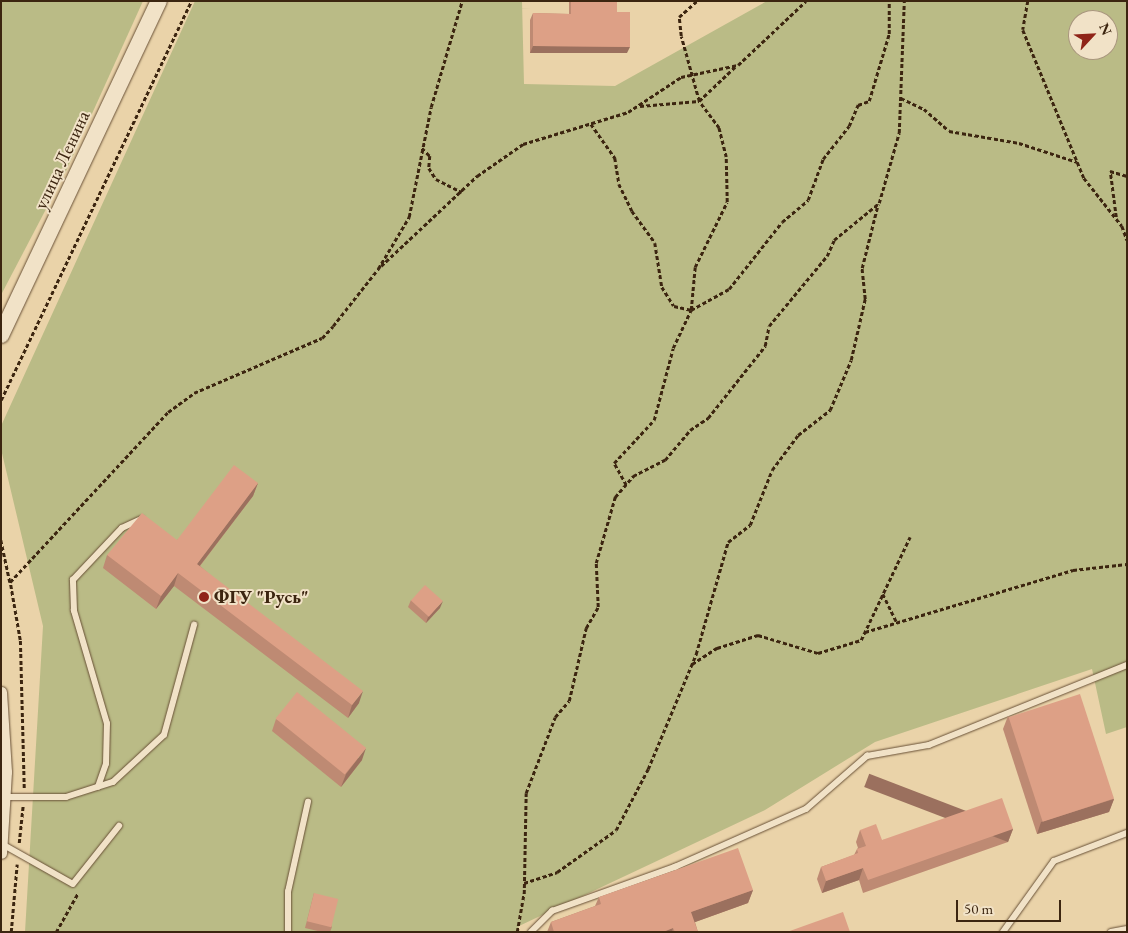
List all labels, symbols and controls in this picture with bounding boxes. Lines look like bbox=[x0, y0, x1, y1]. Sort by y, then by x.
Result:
north arrow bbox=[1068, 10, 1118, 60]
text: N bbox=[1095, 20, 1116, 38]
street label: улица Ленина bbox=[29, 107, 95, 213]
place label: ФГУ "Русь" bbox=[214, 586, 309, 608]
marker: ФГУ "Русь" bbox=[198, 591, 210, 603]
scale bar bbox=[958, 890, 1063, 922]
text: 50 m bbox=[964, 899, 993, 918]

